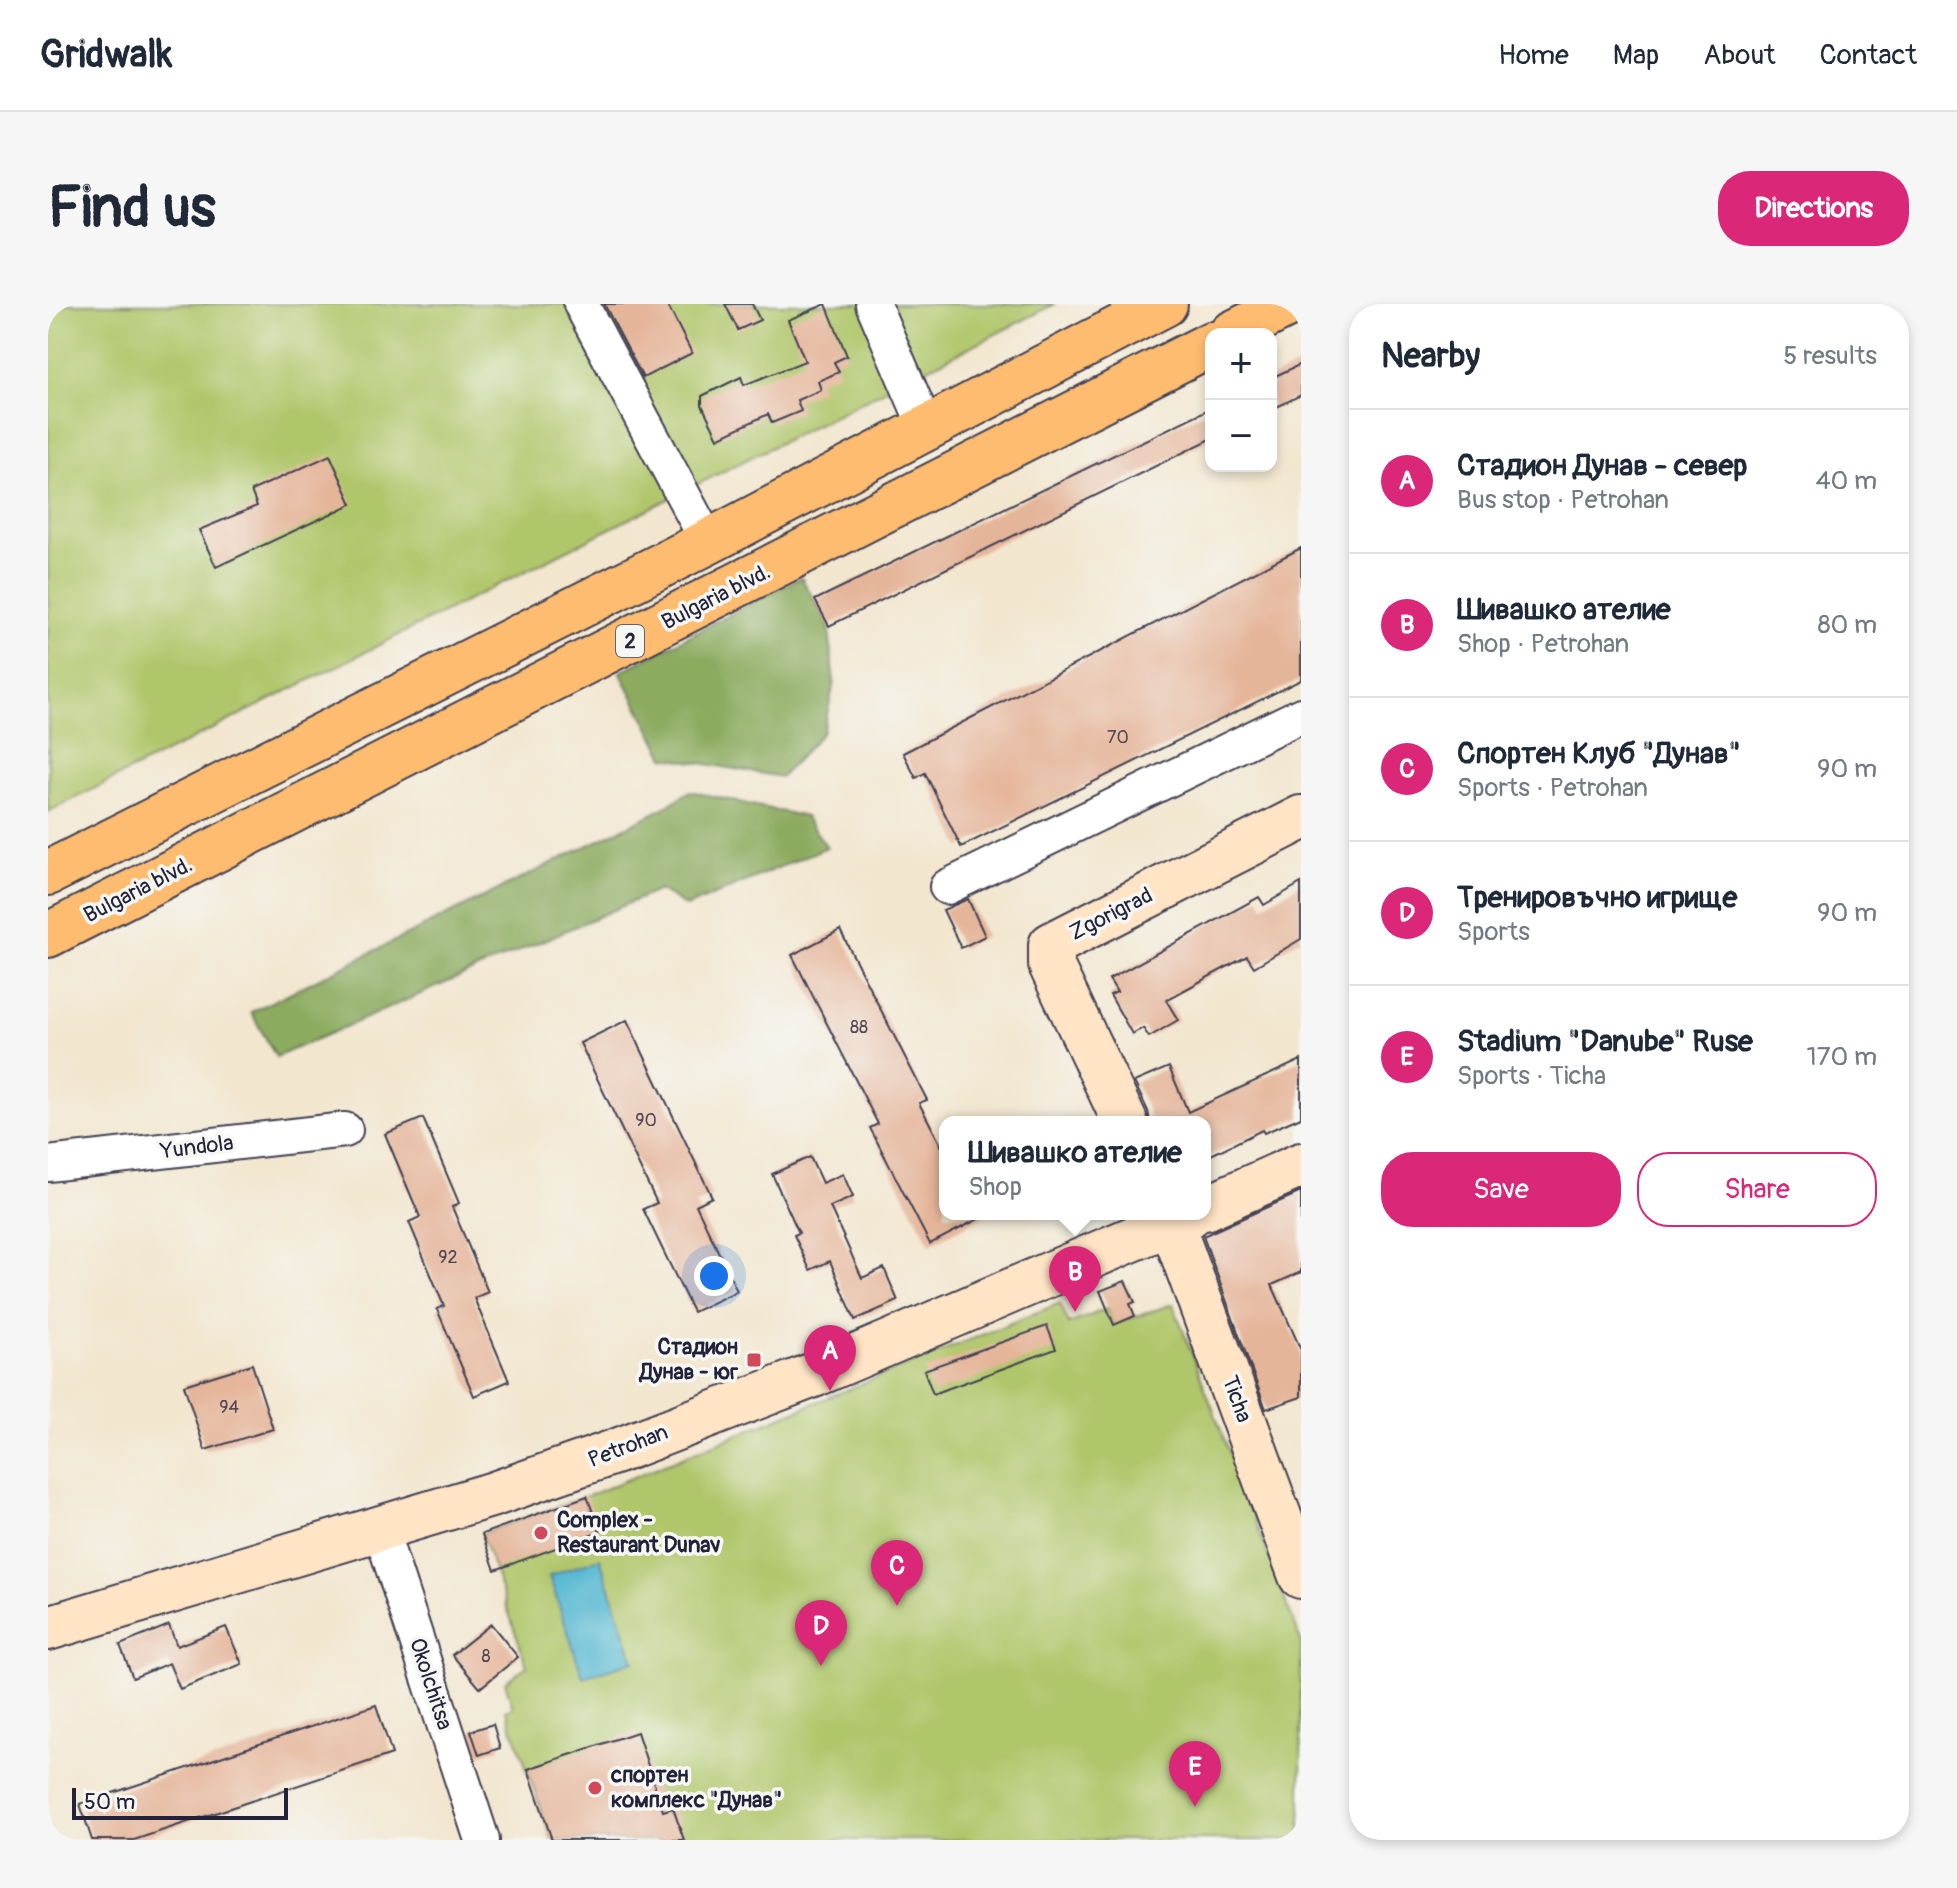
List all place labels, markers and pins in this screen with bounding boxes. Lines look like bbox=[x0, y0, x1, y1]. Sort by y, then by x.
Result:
pin: B bbox=[1049, 1246, 1101, 1312]
pin: A bbox=[804, 1325, 856, 1391]
place label: Стадион Дунав - юг bbox=[638, 1333, 738, 1386]
marker: Стадион Дунав - юг bbox=[745, 1351, 763, 1369]
place label: Complex - Restaurant Dunav bbox=[557, 1506, 721, 1559]
marker: Complex - Restaurant Dunav bbox=[532, 1524, 550, 1542]
pin: C bbox=[871, 1540, 923, 1606]
pin: D bbox=[795, 1600, 847, 1666]
pin: E bbox=[1169, 1741, 1221, 1807]
place label: спортен комплекс "Дунав" bbox=[610, 1761, 782, 1814]
marker: спортен комплекс "Дунав" bbox=[586, 1779, 604, 1797]

